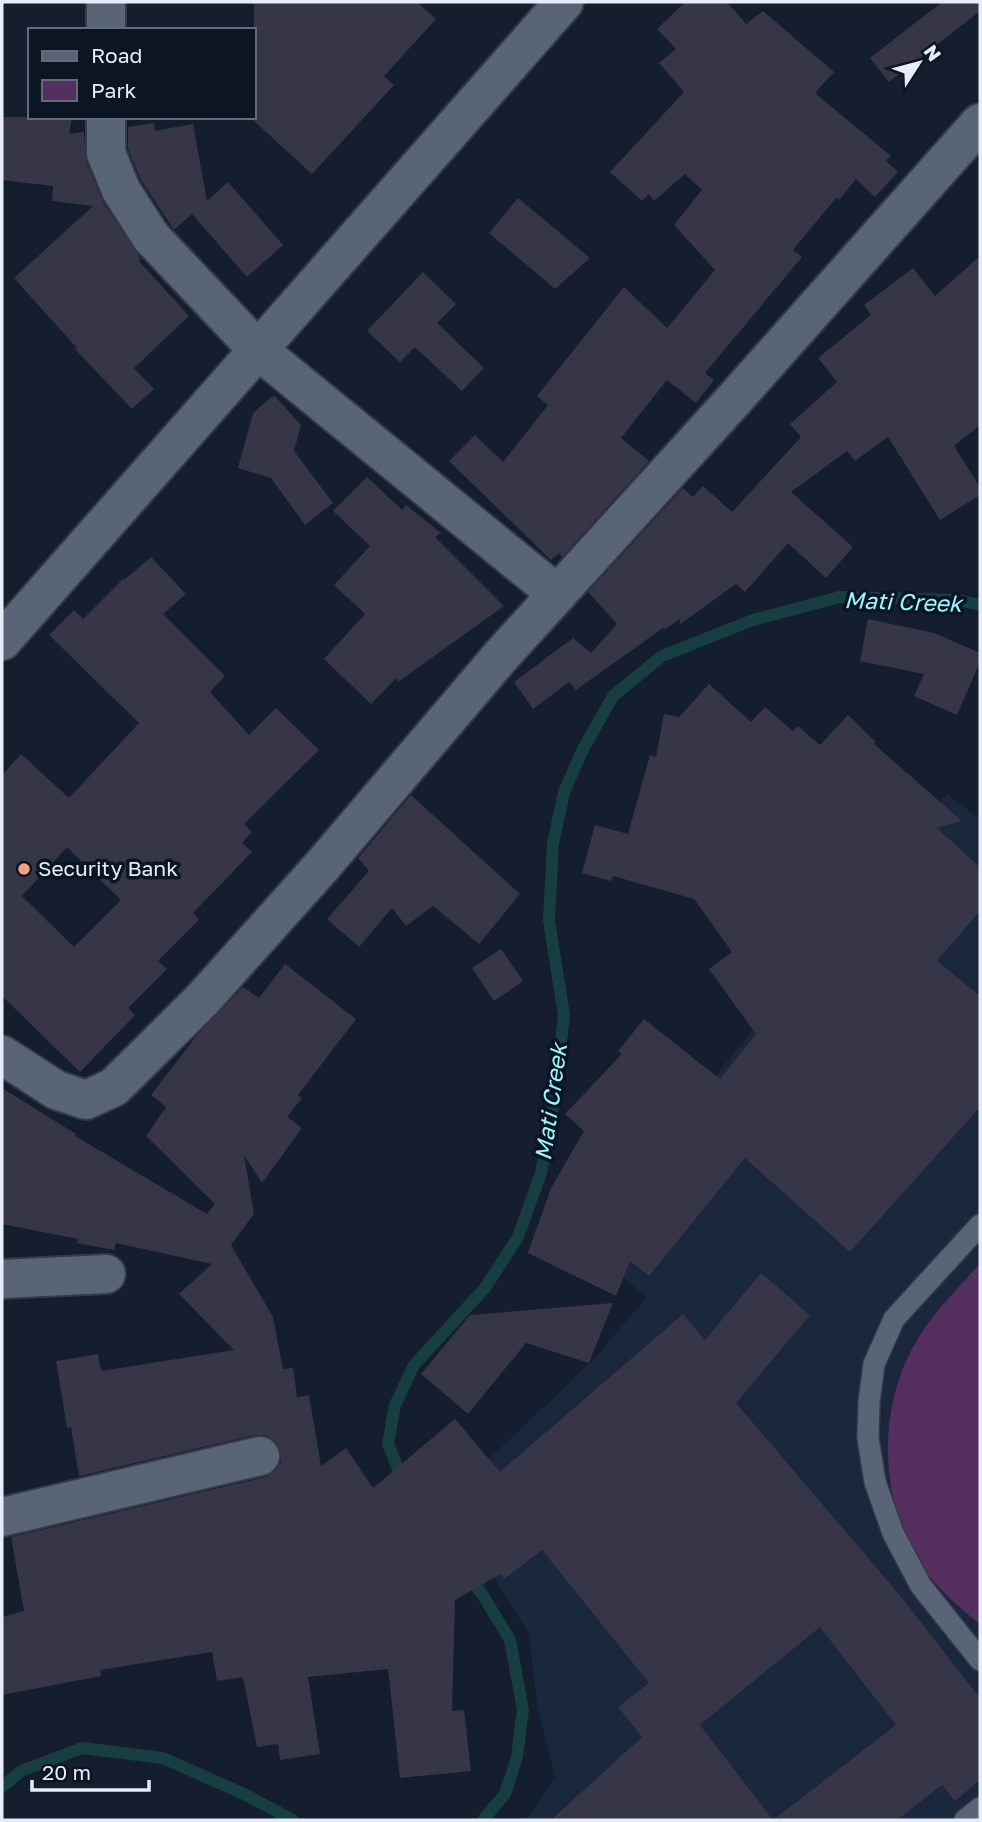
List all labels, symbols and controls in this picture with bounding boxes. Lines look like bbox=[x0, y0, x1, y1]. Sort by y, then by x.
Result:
legend bbox=[28, 28, 256, 119]
north arrow bbox=[884, 28, 954, 98]
text: N bbox=[920, 40, 947, 65]
text: Road bbox=[91, 42, 142, 68]
text: Park bbox=[91, 77, 137, 103]
water label: Mati Creek bbox=[844, 585, 964, 617]
place label: Security Bank bbox=[38, 855, 178, 881]
marker: Security Bank bbox=[16, 861, 32, 877]
water label: Mati Creek bbox=[528, 1040, 572, 1162]
scale bar bbox=[32, 1748, 149, 1792]
text: 20 m bbox=[42, 1759, 91, 1785]

